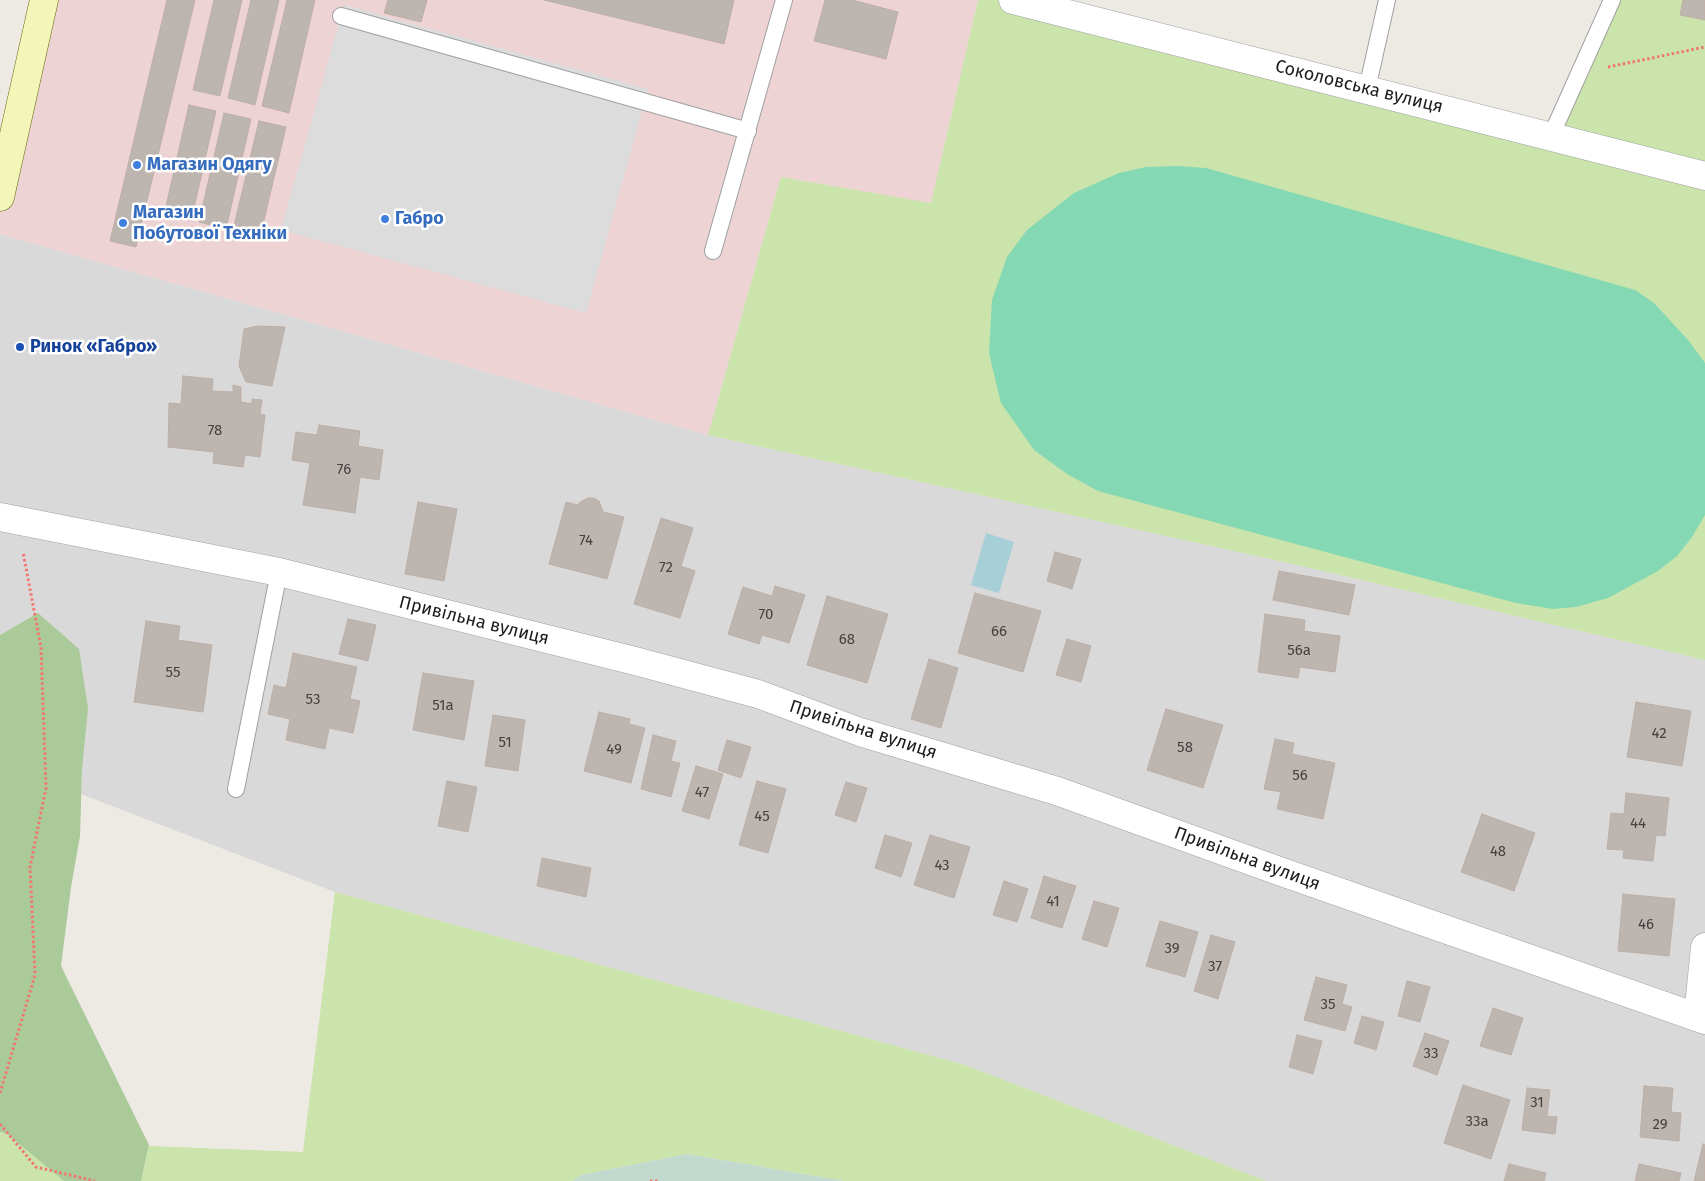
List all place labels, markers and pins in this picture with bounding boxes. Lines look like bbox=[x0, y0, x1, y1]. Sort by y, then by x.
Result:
place label: Магазин Одягу bbox=[147, 154, 272, 176]
marker: Магазин Одягу bbox=[131, 159, 143, 171]
place label: Магазин Побутової Техніки bbox=[133, 202, 287, 244]
place label: Габро bbox=[395, 208, 444, 230]
marker: Габро bbox=[379, 213, 391, 225]
marker: Магазин Побутової Техніки bbox=[117, 217, 129, 229]
place label: Ринок «Габро» bbox=[30, 336, 157, 358]
marker: Ринок «Габро» bbox=[14, 341, 26, 353]

